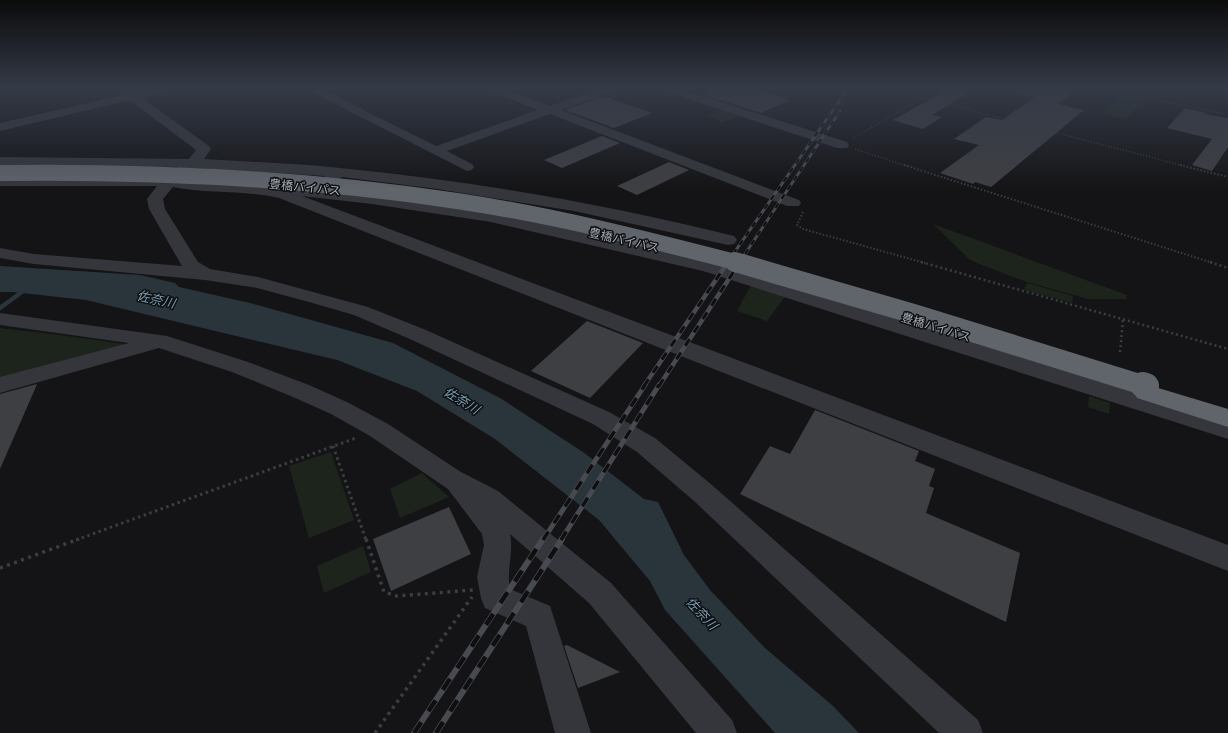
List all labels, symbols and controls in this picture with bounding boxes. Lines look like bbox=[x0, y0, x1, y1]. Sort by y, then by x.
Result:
street label: 豊橋バイパス bbox=[269, 176, 341, 198]
street label: 豊橋バイパス bbox=[587, 225, 661, 255]
water label: 佐奈川 bbox=[135, 287, 179, 312]
street label: 豊橋バイパス bbox=[899, 309, 973, 345]
water label: 佐奈川 bbox=[441, 383, 484, 418]
water label: 佐奈川 bbox=[683, 593, 723, 634]

